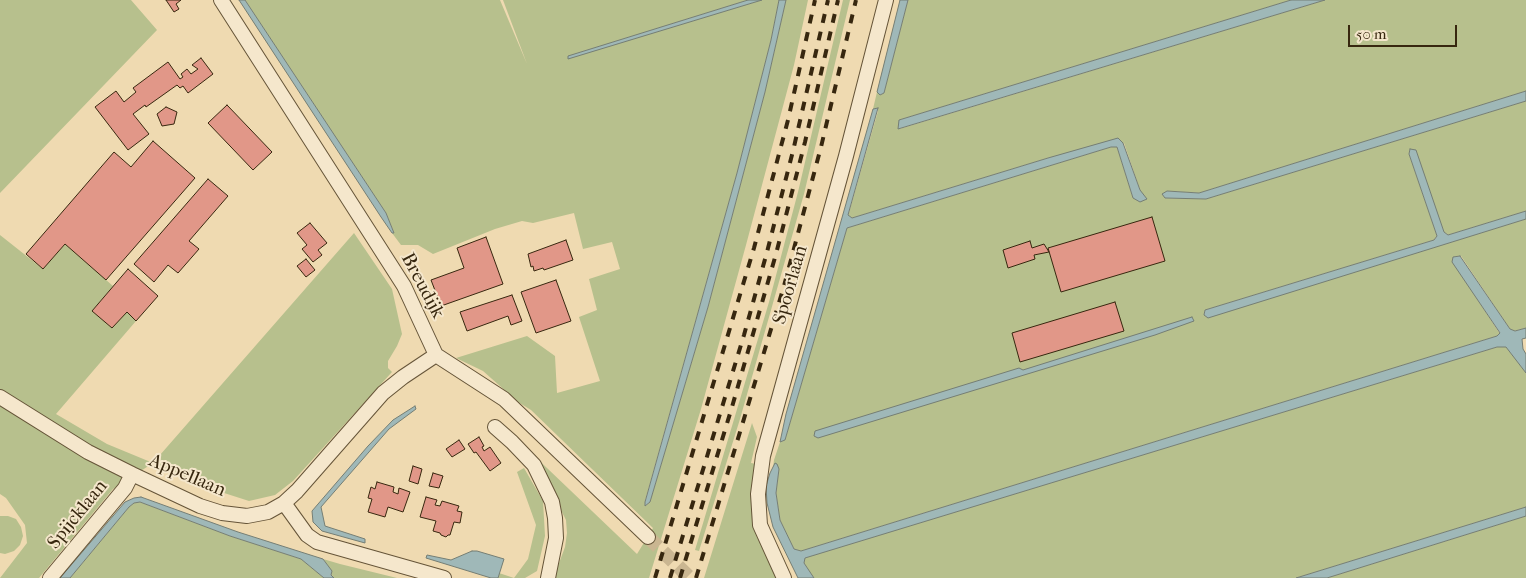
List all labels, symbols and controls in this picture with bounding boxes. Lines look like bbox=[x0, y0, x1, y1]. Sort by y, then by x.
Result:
scale bar bbox=[1351, 15, 1460, 47]
text: 50 m bbox=[1356, 25, 1386, 43]
street label: Spoorlaan bbox=[769, 243, 813, 327]
street label: Breudijk bbox=[395, 249, 449, 323]
street label: Appellaan bbox=[145, 450, 229, 502]
street label: Spijcklaan bbox=[43, 476, 113, 554]

